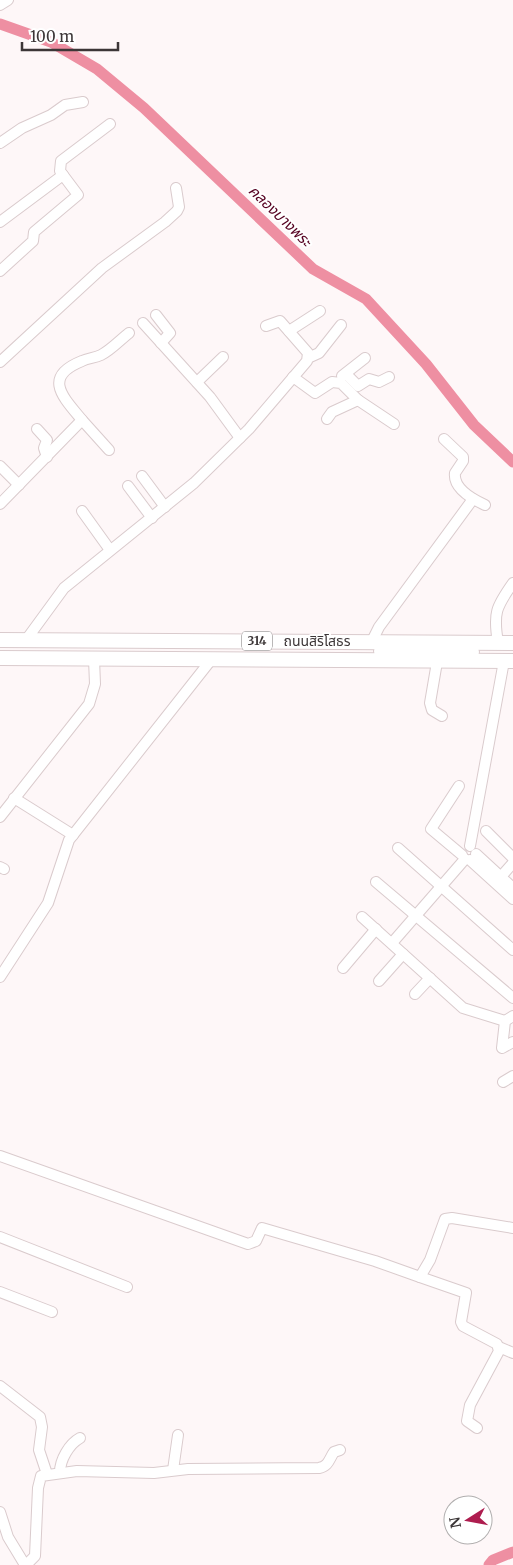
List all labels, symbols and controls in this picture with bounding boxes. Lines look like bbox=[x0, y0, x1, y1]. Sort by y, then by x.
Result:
scale bar bbox=[22, 20, 119, 52]
text: 100 m bbox=[30, 27, 74, 46]
water label: คลองบางพระ bbox=[245, 181, 317, 252]
road number: 314 bbox=[242, 631, 272, 650]
street label: ถนนสิริโสธร bbox=[283, 632, 351, 650]
north arrow bbox=[443, 1495, 493, 1545]
text: N bbox=[445, 1515, 465, 1530]

